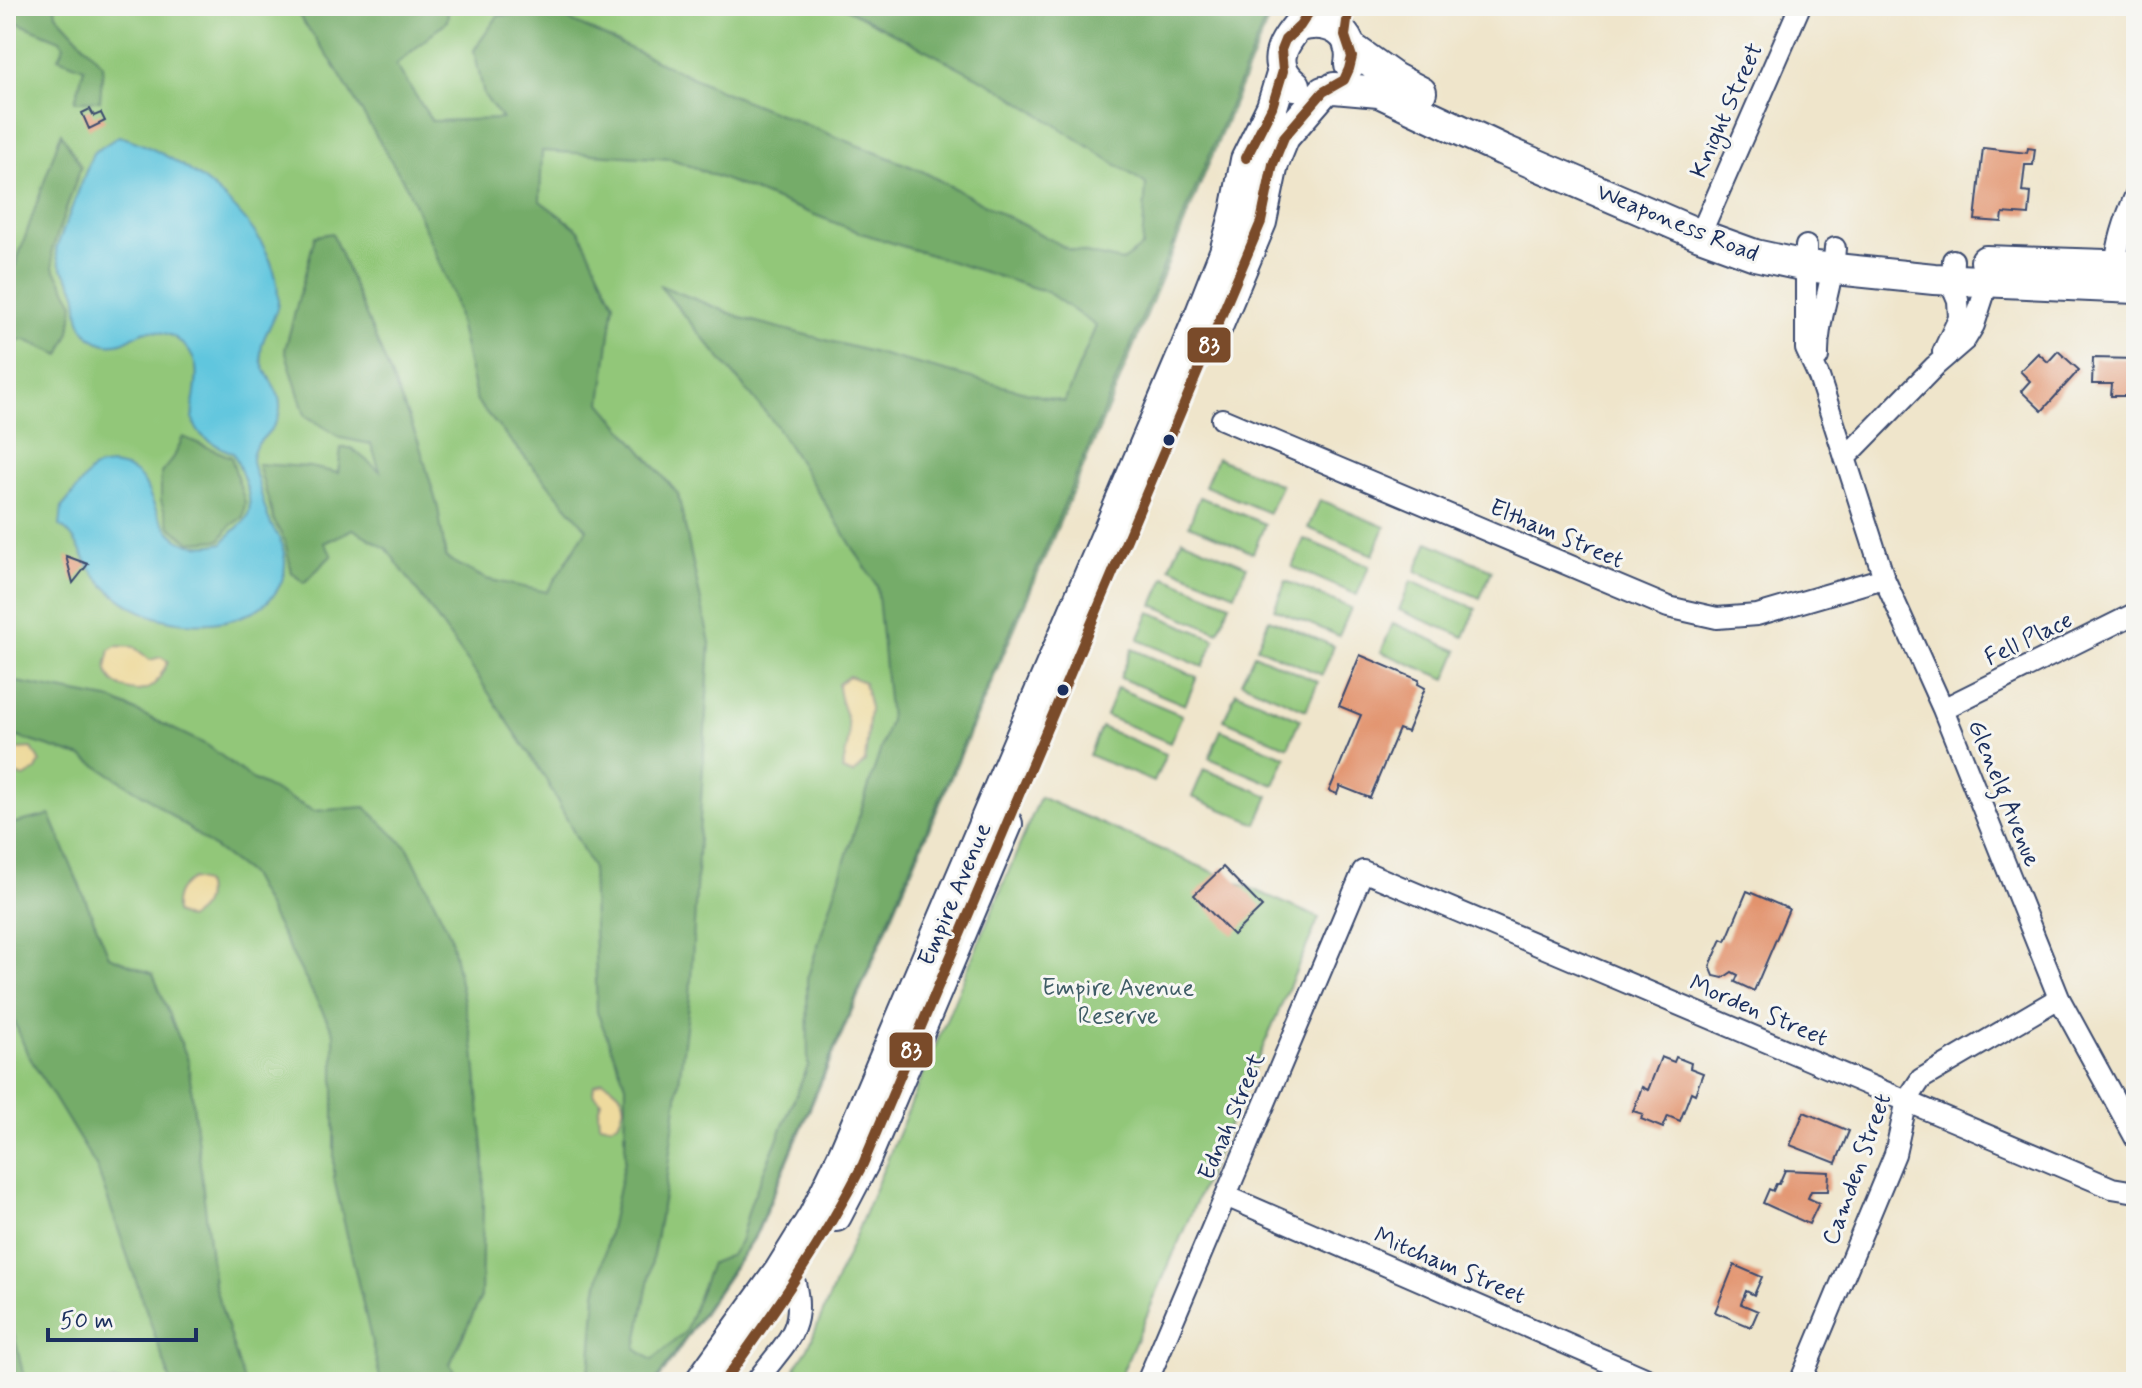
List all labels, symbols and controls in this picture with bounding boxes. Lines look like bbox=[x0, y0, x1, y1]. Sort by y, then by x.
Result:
street label: Knight Street bbox=[1684, 38, 1773, 184]
street label: Weaponess Road bbox=[1592, 177, 1763, 270]
line badge: 83 bbox=[1186, 326, 1232, 364]
text: 83 bbox=[1198, 333, 1221, 361]
unlabelled marker bbox=[1161, 432, 1177, 448]
street label: Eltham Street bbox=[1485, 492, 1628, 577]
street label: Fell Place bbox=[1979, 605, 2078, 674]
unlabelled marker bbox=[1055, 682, 1071, 698]
street label: Glenelg Avenue bbox=[1957, 715, 2047, 873]
street label: Empire Avenue bbox=[911, 818, 999, 971]
street label: Morden Street bbox=[1684, 968, 1832, 1055]
park label: Empire Avenue Reserve bbox=[1042, 973, 1194, 1032]
line badge: 83 bbox=[888, 1031, 934, 1069]
text: 83 bbox=[900, 1038, 923, 1066]
street label: Ednah Street bbox=[1192, 1048, 1273, 1185]
street label: Camden Street bbox=[1816, 1089, 1899, 1250]
street label: Mitcham Street bbox=[1369, 1221, 1530, 1312]
scale bar bbox=[48, 1292, 196, 1342]
text: 50 m bbox=[60, 1306, 114, 1337]

